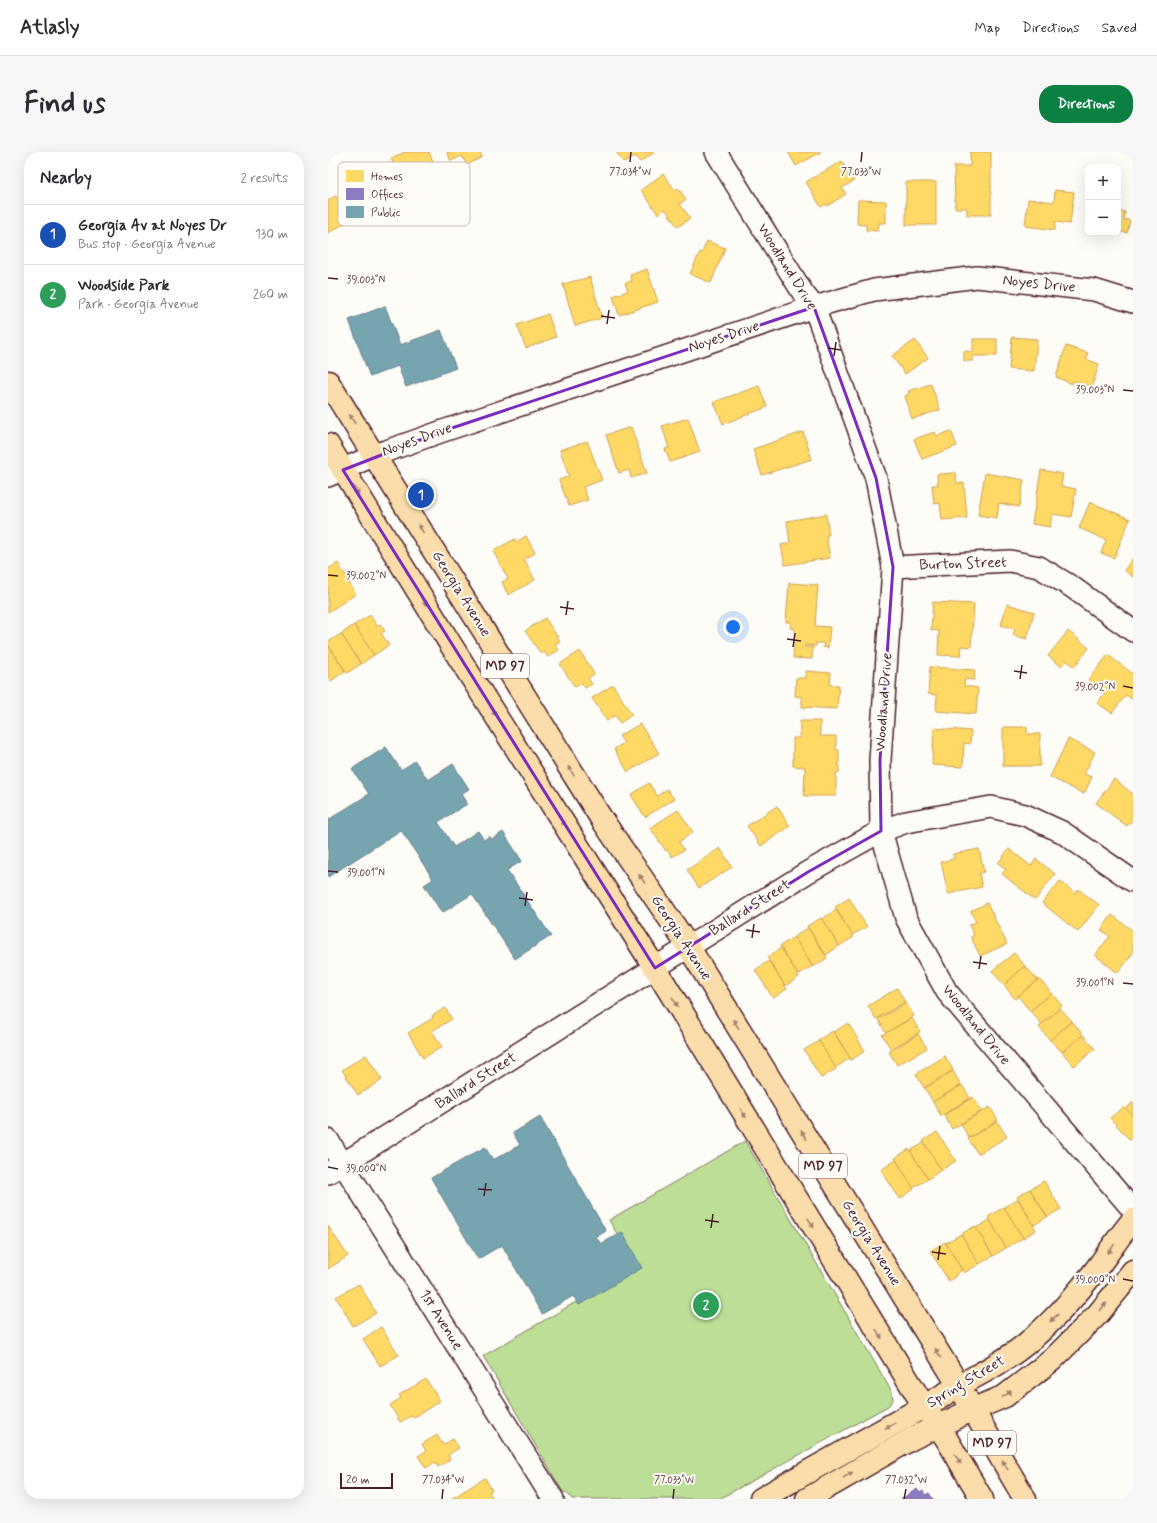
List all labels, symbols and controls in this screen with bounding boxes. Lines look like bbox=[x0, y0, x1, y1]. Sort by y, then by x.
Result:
text: Atlasly bbox=[20, 15, 79, 40]
text: Map bbox=[974, 19, 1000, 37]
text: Directions bbox=[1022, 19, 1080, 37]
text: Saved bbox=[1102, 19, 1137, 37]
button: Directions bbox=[1039, 85, 1133, 123]
text: Find us bbox=[24, 86, 105, 123]
legend bbox=[338, 162, 470, 226]
map controls bbox=[1085, 164, 1121, 236]
button: + bbox=[1085, 164, 1121, 200]
text: 77.034°W bbox=[609, 165, 651, 179]
text: 77.033°W bbox=[841, 165, 881, 179]
text: Nearby bbox=[40, 167, 92, 189]
text: 2 results bbox=[241, 170, 288, 187]
text: Homes bbox=[371, 170, 403, 184]
text: Offices bbox=[371, 188, 403, 202]
button: − bbox=[1085, 200, 1121, 236]
text: Public bbox=[371, 206, 401, 220]
text: Georgia Av at Noyes Dr bbox=[78, 216, 227, 236]
street label: Woodland Drive bbox=[752, 220, 822, 314]
text: 1 bbox=[50, 226, 56, 243]
text: 130 m bbox=[255, 226, 288, 243]
text: Bus stop · Georgia Avenue bbox=[78, 236, 216, 253]
street label: Noyes Drive bbox=[1001, 270, 1077, 298]
text: 39.003°N bbox=[347, 273, 385, 287]
text: Woodside Park bbox=[78, 276, 169, 296]
text: 2 bbox=[50, 286, 56, 303]
text: 260 m bbox=[253, 286, 288, 303]
text: Park · Georgia Avenue bbox=[78, 296, 199, 313]
street label: Noyes Drive bbox=[686, 316, 762, 358]
text: 39.003°N bbox=[1076, 383, 1114, 397]
one-way arrow bbox=[348, 414, 356, 424]
street label: Noyes Drive bbox=[379, 418, 455, 462]
pin: 1 bbox=[408, 480, 434, 510]
one-way arrow bbox=[352, 485, 359, 496]
one-way arrow bbox=[417, 524, 425, 534]
street label: Georgia Avenue bbox=[426, 547, 496, 642]
street label: Burton Street bbox=[919, 552, 1008, 576]
text: 39.002°N bbox=[346, 569, 386, 583]
one-way arrow bbox=[420, 596, 428, 606]
your location bbox=[723, 617, 743, 637]
street label: Woodland Drive bbox=[871, 652, 897, 752]
road number: MD 97 bbox=[481, 654, 529, 678]
text: 39.002°N bbox=[1075, 680, 1115, 694]
one-way arrow bbox=[489, 706, 497, 716]
one-way arrow bbox=[567, 765, 575, 776]
one-way arrow bbox=[559, 815, 566, 827]
text: 39.001°N bbox=[347, 866, 385, 880]
one-way arrow bbox=[639, 873, 646, 885]
street label: Ballard Street bbox=[705, 875, 795, 941]
street label: Georgia Avenue bbox=[645, 891, 716, 985]
text: 39.001°N bbox=[1076, 976, 1114, 990]
street label: Woodland Drive bbox=[937, 980, 1015, 1070]
one-way arrow bbox=[672, 996, 679, 1008]
one-way arrow bbox=[732, 1019, 740, 1029]
street label: Ballard Street bbox=[431, 1048, 521, 1114]
one-way arrow bbox=[740, 1107, 747, 1118]
one-way arrow bbox=[800, 1130, 808, 1140]
road number: MD 97 bbox=[799, 1154, 847, 1178]
text: 39.000°N bbox=[346, 1162, 386, 1176]
street label: Georgia Avenue bbox=[836, 1196, 906, 1291]
one-way arrow bbox=[808, 1217, 815, 1229]
one-way arrow bbox=[1107, 1244, 1115, 1254]
text: 39.000°N bbox=[1075, 1273, 1115, 1287]
street label: 1st Avenue bbox=[414, 1286, 468, 1354]
pin: 2 bbox=[693, 1290, 719, 1320]
one-way arrow bbox=[1099, 1302, 1108, 1312]
one-way arrow bbox=[1049, 1314, 1059, 1323]
one-way arrow bbox=[876, 1328, 883, 1340]
one-way arrow bbox=[934, 1348, 942, 1358]
street label: Spring Street bbox=[923, 1351, 1009, 1414]
one-way arrow bbox=[1002, 1390, 1012, 1398]
one-way arrow bbox=[885, 1423, 896, 1430]
road number: MD 97 bbox=[968, 1431, 1016, 1455]
one-way arrow bbox=[954, 1454, 962, 1464]
one-way arrow bbox=[1002, 1459, 1009, 1471]
scale bar bbox=[340, 1471, 393, 1490]
one-way arrow bbox=[842, 1472, 854, 1479]
text: 20 m bbox=[346, 1473, 369, 1487]
text: 77.034°W bbox=[422, 1473, 464, 1487]
text: 77.033°W bbox=[654, 1473, 694, 1487]
text: 77.032°W bbox=[885, 1473, 927, 1487]

